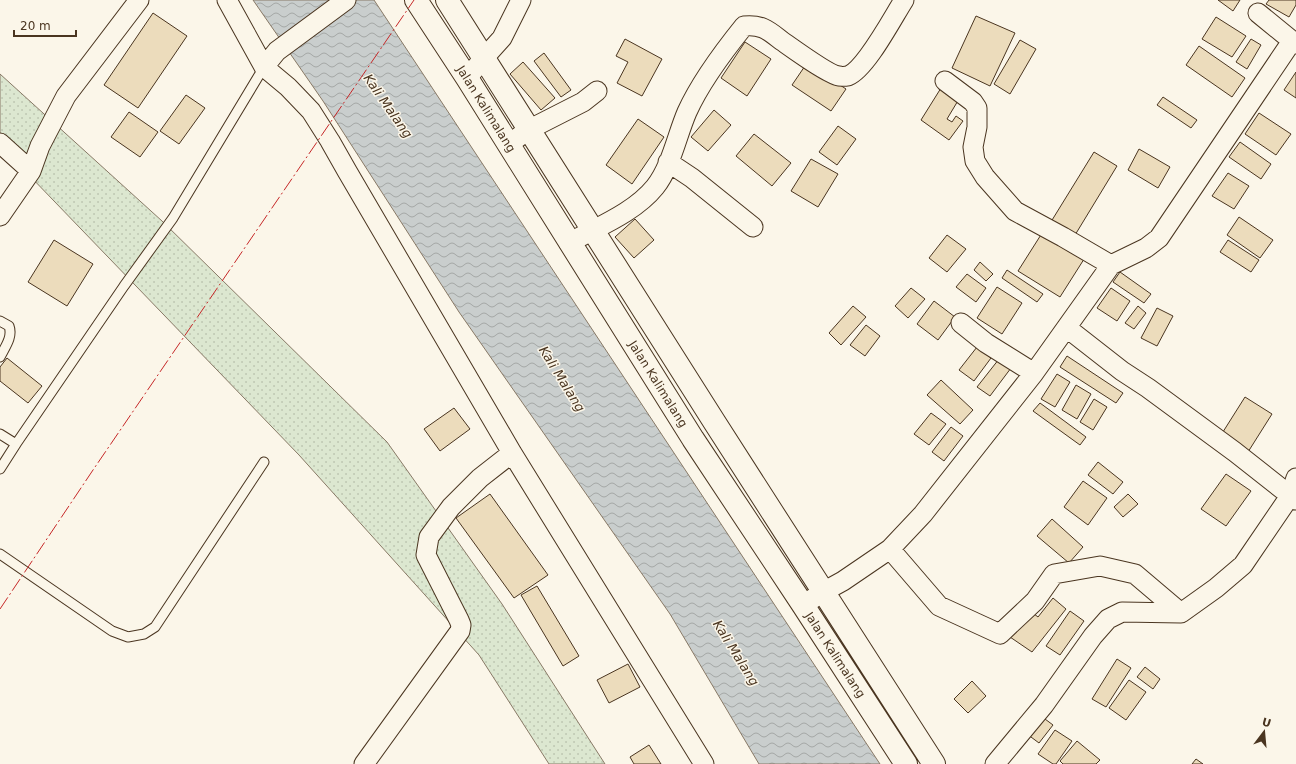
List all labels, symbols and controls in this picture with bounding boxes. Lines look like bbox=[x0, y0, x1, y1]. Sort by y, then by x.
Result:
scale bar bbox=[14, 12, 76, 38]
text: 20 m bbox=[20, 19, 51, 33]
street label: Jalan Kalimalang bbox=[453, 62, 518, 155]
water label: Kali Malang bbox=[360, 71, 416, 141]
street label: Jalan Kalimalang bbox=[625, 337, 690, 430]
water label: Kali Malang bbox=[536, 343, 588, 415]
street label: Jalan Kalimalang bbox=[801, 609, 868, 701]
water label: Kali Malang bbox=[710, 617, 762, 689]
north arrow bbox=[1244, 712, 1284, 752]
text: U bbox=[1261, 715, 1273, 730]

